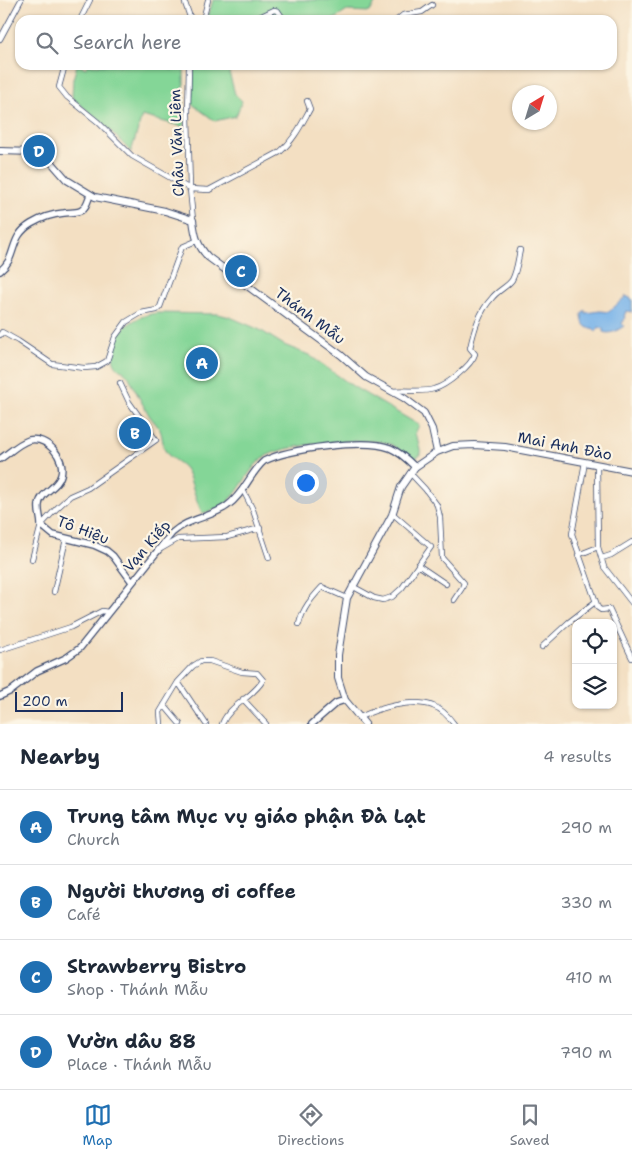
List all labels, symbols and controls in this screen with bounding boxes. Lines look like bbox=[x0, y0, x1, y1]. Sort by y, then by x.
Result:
search box bbox=[15, 15, 617, 70]
icon: search bbox=[33, 29, 61, 57]
text: Search here bbox=[73, 30, 182, 55]
north arrow bbox=[512, 85, 557, 130]
street label: Châu Văn Liêm bbox=[165, 89, 189, 197]
pin: D bbox=[23, 132, 55, 170]
pin: C bbox=[225, 252, 257, 290]
street label: Thánh Mẫu bbox=[271, 283, 349, 349]
pin: A bbox=[186, 344, 218, 382]
pin: B bbox=[119, 414, 151, 452]
street label: Mai Anh Đào bbox=[516, 427, 614, 465]
your location bbox=[293, 470, 319, 496]
street label: Tô Hiệu bbox=[54, 511, 112, 549]
street label: Vạn Kiếp bbox=[119, 516, 175, 576]
map controls bbox=[572, 619, 617, 709]
button: locate bbox=[572, 619, 617, 664]
button: layers bbox=[572, 664, 617, 709]
scale bar bbox=[15, 689, 122, 712]
text: 200 m bbox=[22, 692, 68, 710]
text: Nearby bbox=[20, 743, 100, 771]
text: 4 results bbox=[543, 746, 612, 767]
text: Trung tâm Mục vụ giáo phận Đà Lạt bbox=[67, 804, 426, 829]
text: A bbox=[30, 817, 42, 838]
text: 290 m bbox=[560, 817, 612, 838]
text: Church bbox=[67, 829, 120, 850]
text: Người thương ơi coffee bbox=[67, 879, 296, 904]
text: B bbox=[31, 892, 41, 913]
text: 330 m bbox=[560, 892, 612, 913]
text: Café bbox=[67, 904, 101, 925]
text: Strawberry Bistro bbox=[67, 954, 246, 979]
text: C bbox=[31, 967, 41, 988]
text: 410 m bbox=[565, 967, 612, 988]
text: Shop · Thánh Mẫu bbox=[67, 979, 208, 1000]
text: Vườn dâu 88 bbox=[67, 1029, 196, 1054]
text: D bbox=[30, 1042, 42, 1063]
text: 790 m bbox=[560, 1042, 612, 1063]
text: Place · Thánh Mẫu bbox=[67, 1054, 212, 1075]
tab: Map bbox=[83, 1101, 113, 1149]
tab: Directions bbox=[278, 1101, 344, 1149]
tab: Saved bbox=[510, 1101, 549, 1149]

